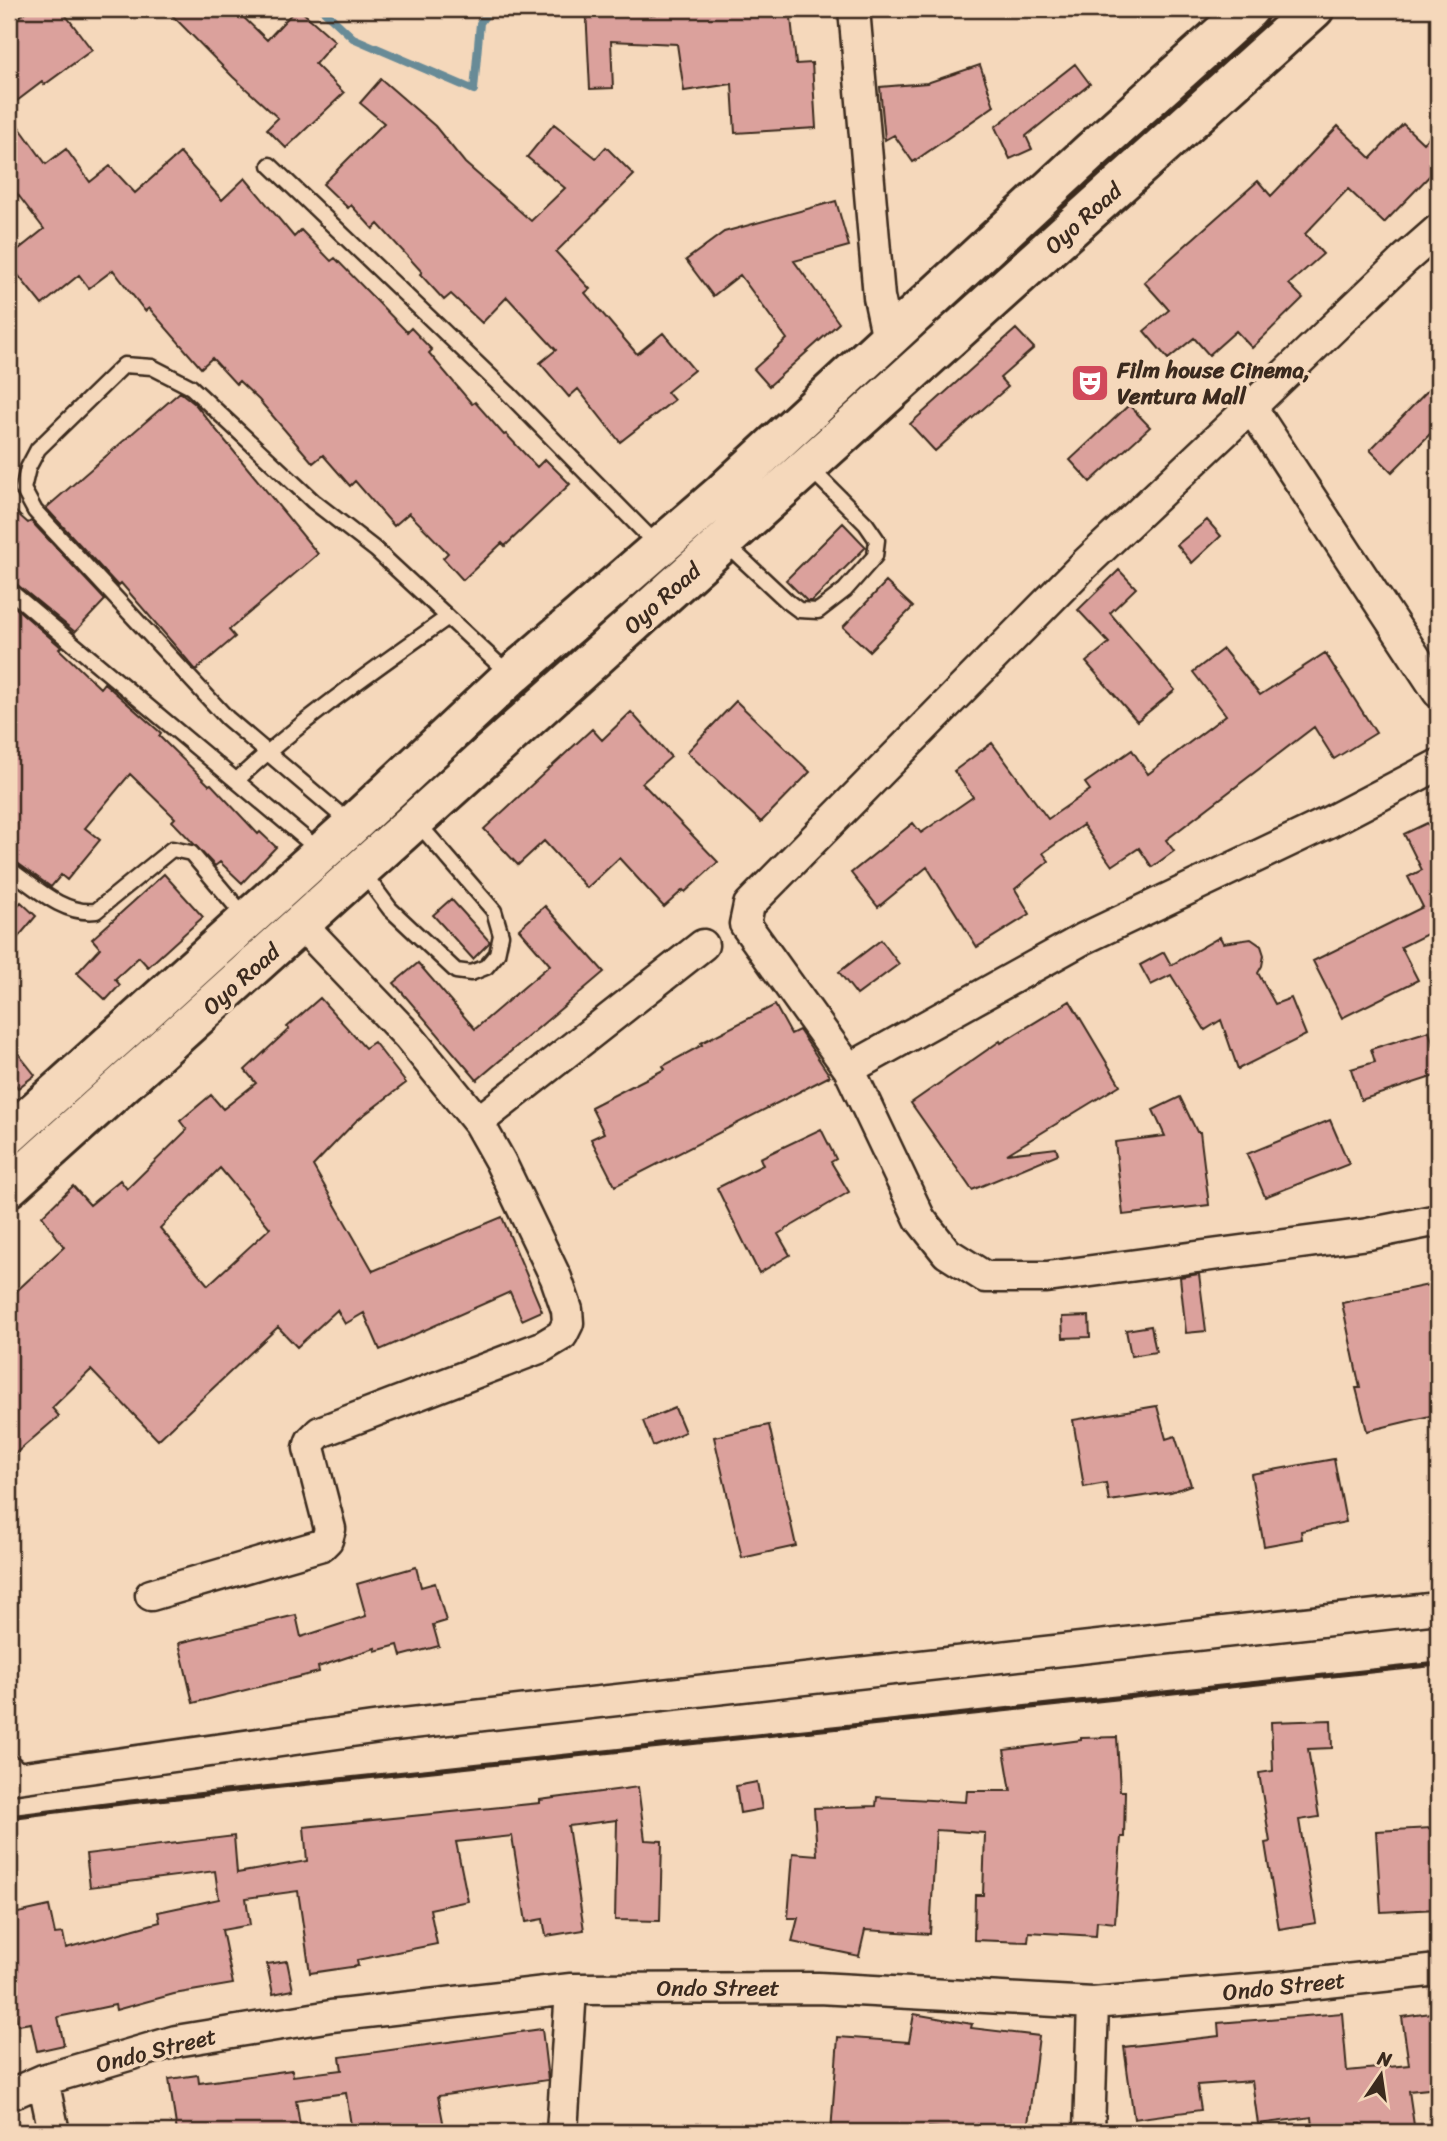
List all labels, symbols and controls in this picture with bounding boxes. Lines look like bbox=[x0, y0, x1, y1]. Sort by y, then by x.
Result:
street label: Oyo Road bbox=[1035, 170, 1133, 265]
place label: Film house Cinema, Ventura Mall bbox=[1116, 350, 1310, 417]
theatre icon: Film house Cinema, Ventura Mall bbox=[1069, 362, 1111, 404]
street label: Oyo Road bbox=[614, 550, 712, 645]
street label: Oyo Road bbox=[193, 931, 291, 1026]
street label: Ondo Street bbox=[1221, 1960, 1347, 2013]
street label: Ondo Street bbox=[656, 1968, 780, 2009]
street label: Ondo Street bbox=[91, 2016, 221, 2085]
north arrow bbox=[1346, 2039, 1416, 2110]
text: N bbox=[1374, 2041, 1396, 2077]

